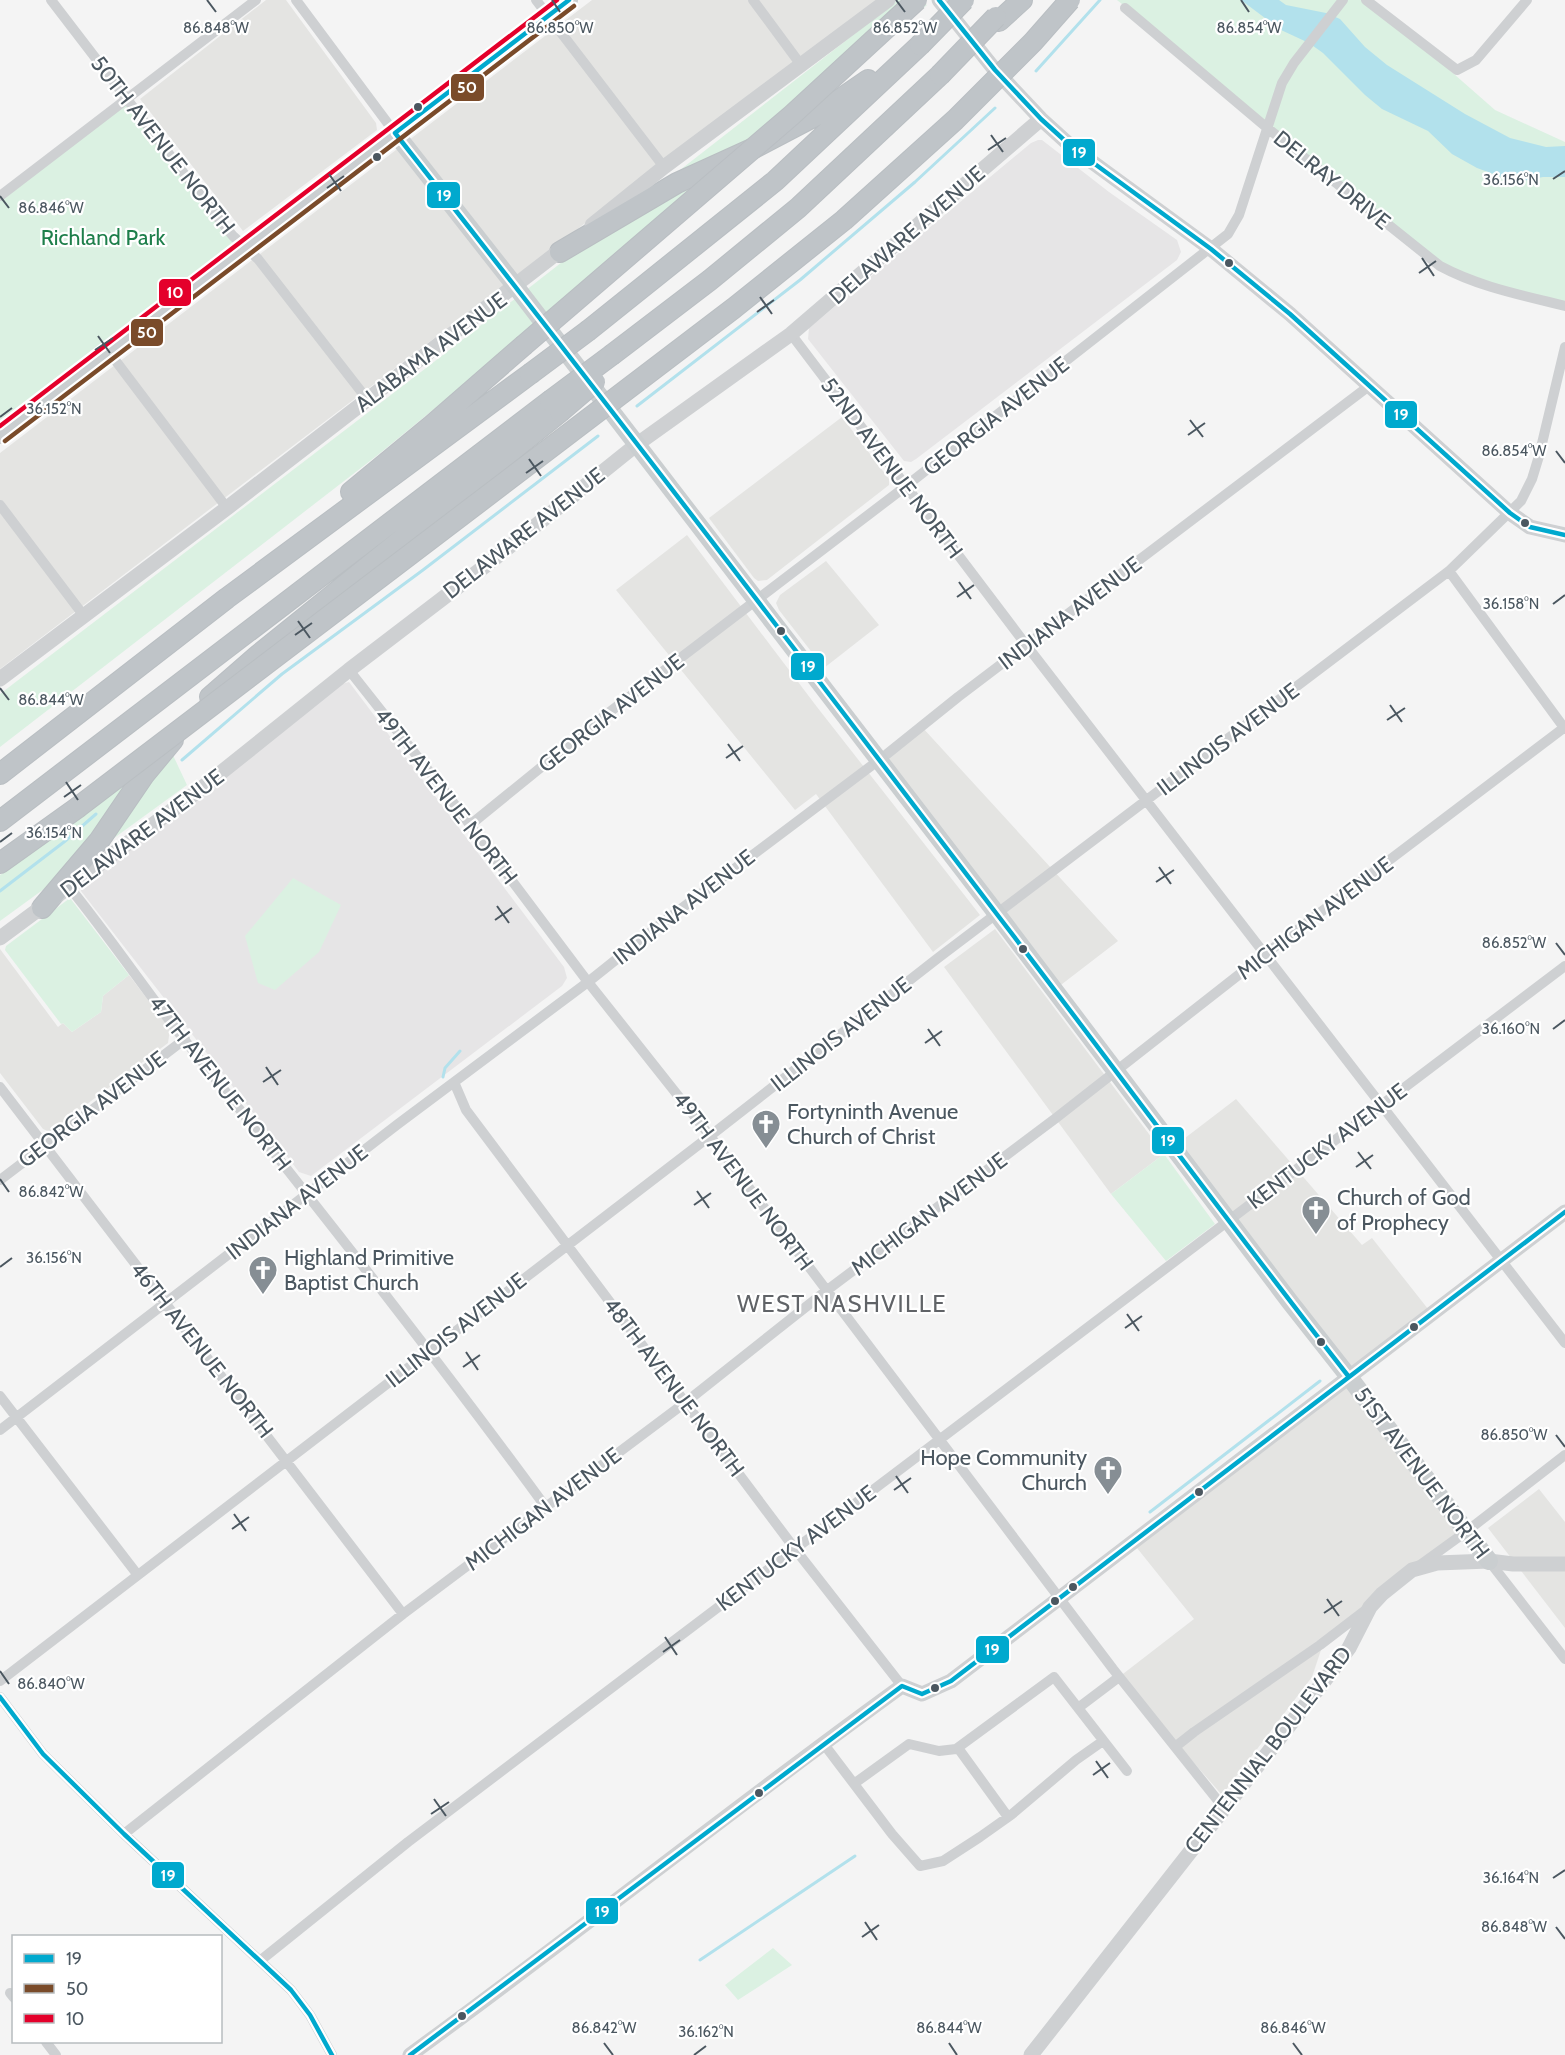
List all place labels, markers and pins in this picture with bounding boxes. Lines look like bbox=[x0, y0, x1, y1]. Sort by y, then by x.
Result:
unlabelled marker bbox=[412, 101, 424, 113]
unlabelled marker bbox=[371, 151, 383, 163]
unlabelled marker bbox=[1223, 257, 1235, 269]
unlabelled marker bbox=[1519, 517, 1531, 529]
unlabelled marker bbox=[775, 625, 787, 637]
unlabelled marker bbox=[1017, 943, 1029, 955]
place label: Fortyninth Avenue Church of Christ bbox=[787, 1098, 958, 1150]
church icon: Fortyninth Avenue Church of Christ bbox=[750, 1108, 782, 1150]
place label: Church of God of Prophecy bbox=[1337, 1184, 1471, 1236]
church icon: Church of God of Prophecy bbox=[1300, 1194, 1332, 1236]
place label: Highland Primitive Baptist Church bbox=[284, 1244, 454, 1296]
church icon: Highland Primitive Baptist Church bbox=[247, 1254, 279, 1296]
unlabelled marker bbox=[1408, 1321, 1420, 1333]
unlabelled marker bbox=[1315, 1336, 1327, 1348]
place label: Hope Community Church bbox=[920, 1444, 1087, 1496]
church icon: Hope Community Church bbox=[1092, 1454, 1124, 1496]
unlabelled marker bbox=[1193, 1486, 1205, 1498]
unlabelled marker bbox=[1067, 1581, 1079, 1593]
unlabelled marker bbox=[1049, 1595, 1061, 1607]
unlabelled marker bbox=[929, 1682, 941, 1694]
unlabelled marker bbox=[753, 1787, 765, 1799]
unlabelled marker bbox=[456, 2010, 468, 2022]

